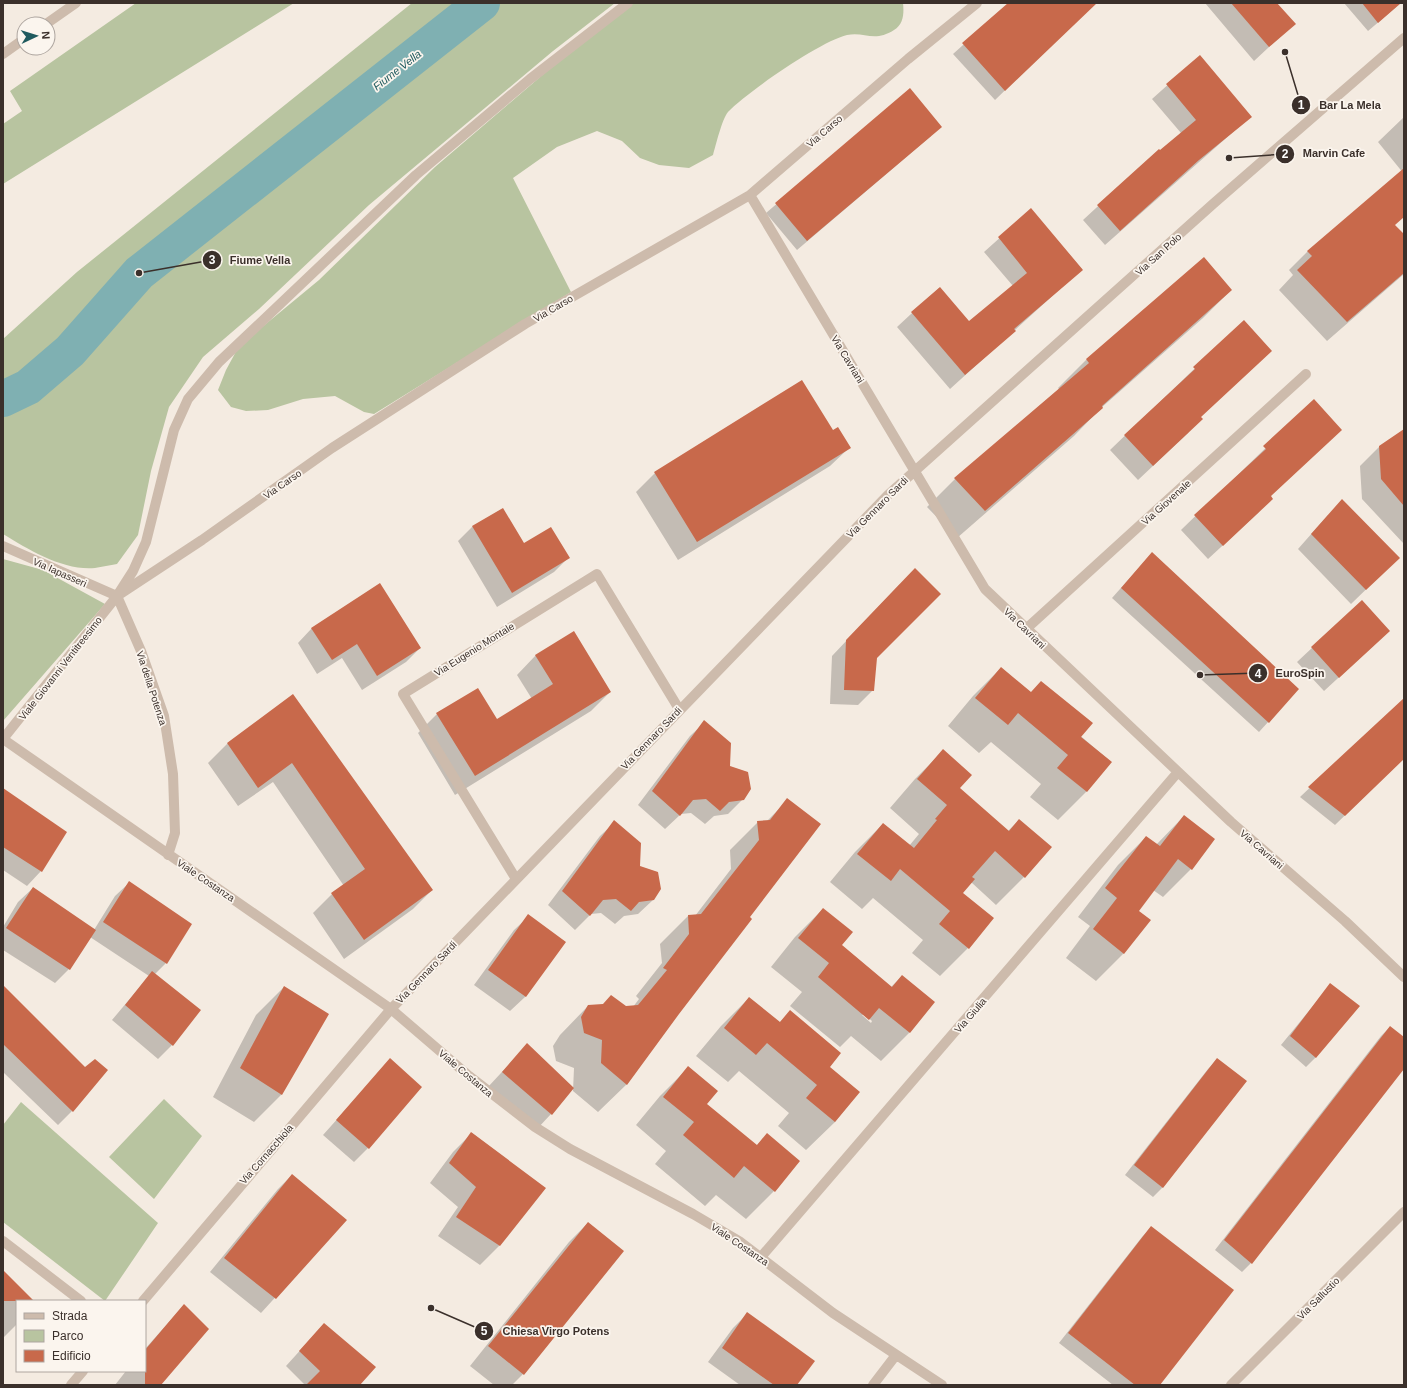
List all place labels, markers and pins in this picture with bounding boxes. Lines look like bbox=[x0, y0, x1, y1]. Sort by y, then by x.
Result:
callout: Bar La Mela bbox=[1291, 94, 1388, 117]
callout: Marvin Cafe bbox=[1275, 142, 1373, 165]
callout: Fiume Vella bbox=[202, 248, 299, 271]
callout: EuroSpin bbox=[1248, 662, 1333, 685]
callout: Chiesa Virgo Potens bbox=[474, 1320, 617, 1343]

